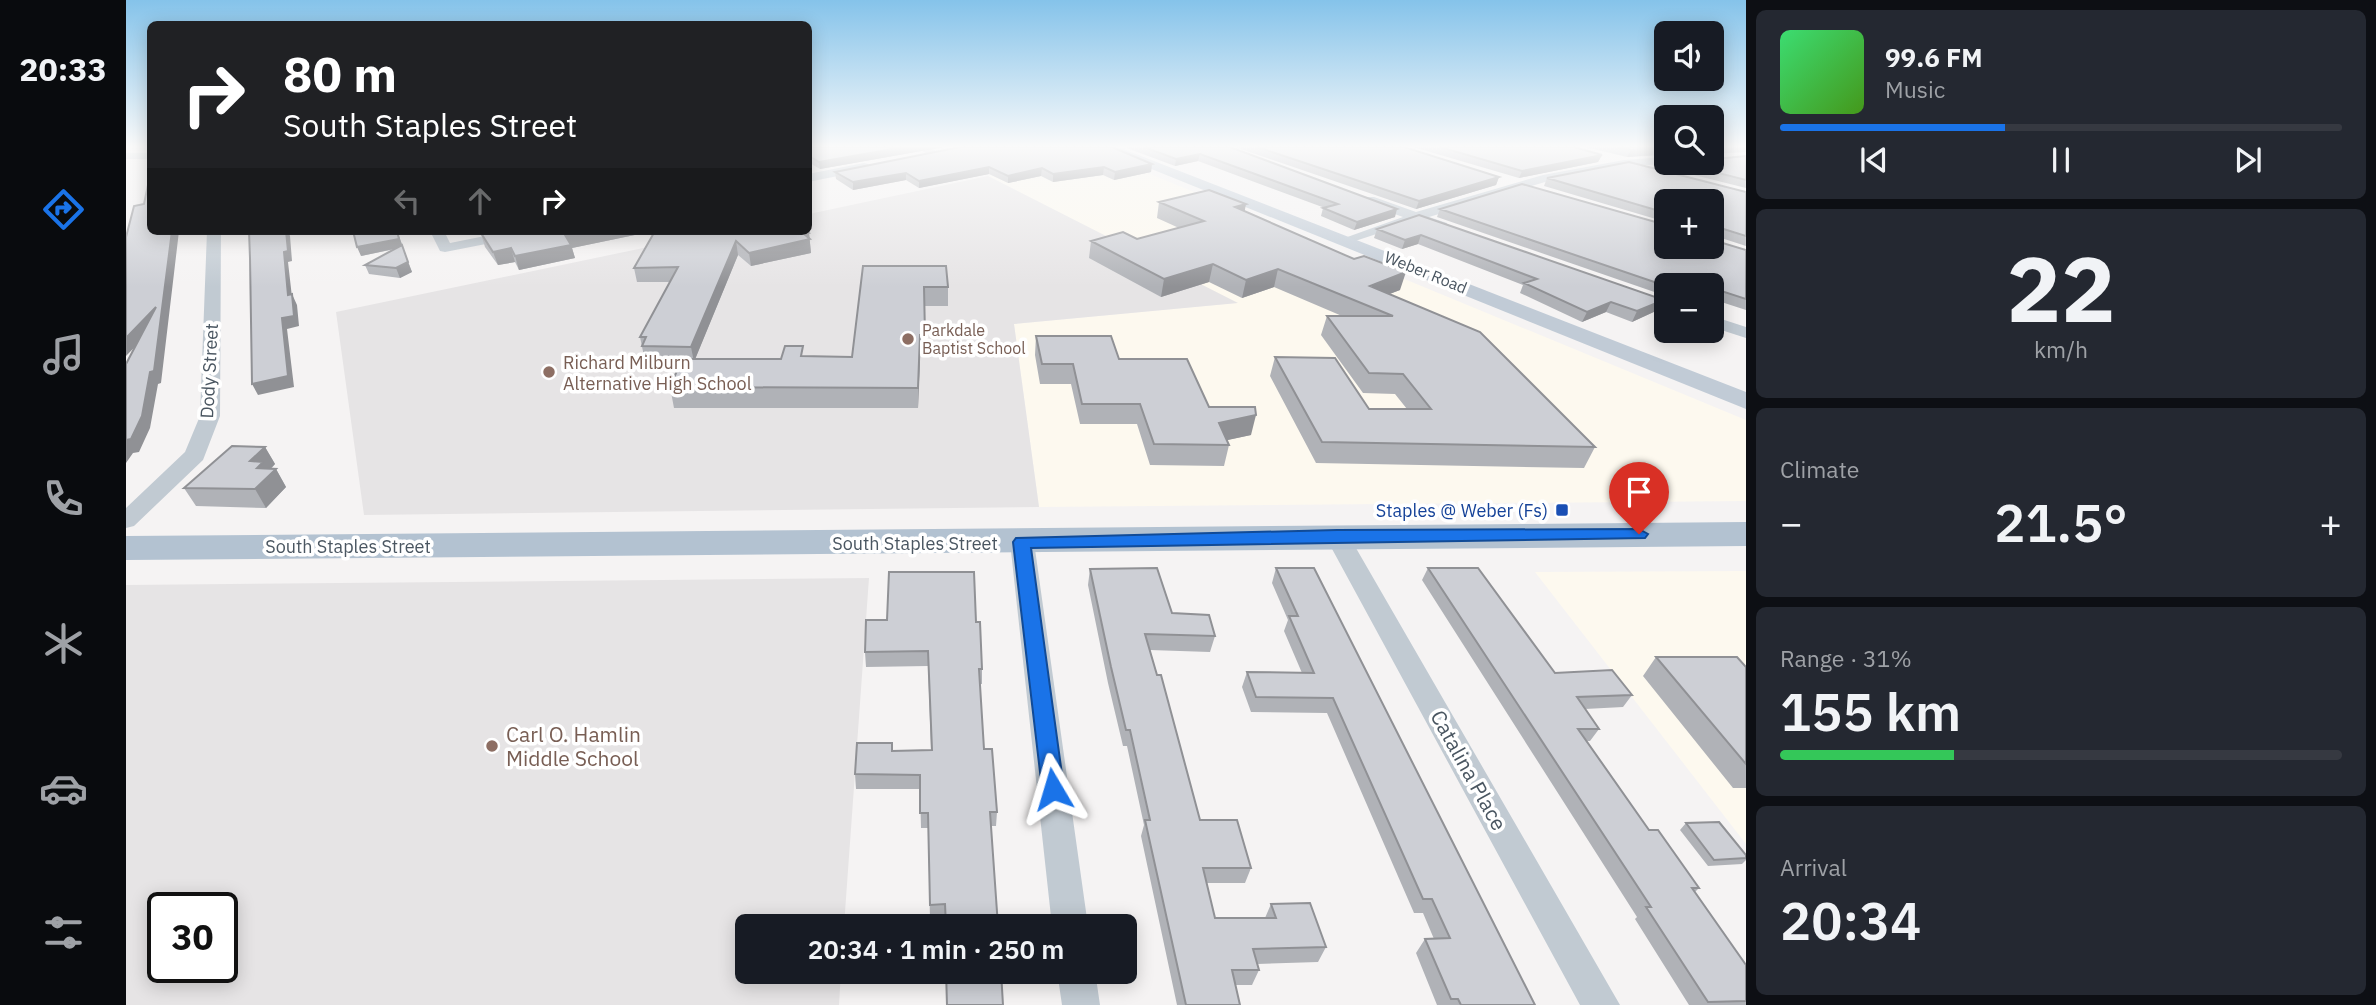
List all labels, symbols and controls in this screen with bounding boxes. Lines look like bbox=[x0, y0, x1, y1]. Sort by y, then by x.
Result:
map controls bbox=[1654, 21, 1724, 343]
button: sound bbox=[1654, 21, 1724, 91]
text: 99.6 FM bbox=[1885, 40, 1983, 74]
text: 80 m bbox=[283, 42, 397, 105]
text: 20:33 bbox=[19, 48, 107, 90]
icon: right bbox=[168, 49, 259, 140]
text: Music bbox=[1885, 74, 1945, 104]
text: South Staples Street bbox=[283, 104, 577, 146]
button: search bbox=[1654, 105, 1724, 175]
icon: previous bbox=[1855, 141, 1893, 179]
icon: pause bbox=[2042, 141, 2080, 179]
icon: next bbox=[2229, 141, 2267, 179]
icon: left bbox=[388, 182, 426, 220]
icon: ahead bbox=[461, 182, 499, 220]
icon: right bbox=[534, 182, 572, 220]
icon: directions bbox=[39, 185, 88, 234]
button: + bbox=[1654, 189, 1724, 259]
text: 22 bbox=[2006, 229, 2116, 347]
street label: Weber Road bbox=[1382, 246, 1470, 298]
button: − bbox=[1654, 273, 1724, 343]
place label: Parkdale Baptist School bbox=[922, 320, 1026, 358]
street label: Dody Street bbox=[195, 323, 223, 419]
icon: music bbox=[39, 330, 88, 379]
marker: Parkdale Baptist School bbox=[900, 331, 916, 347]
text: km/h bbox=[2034, 334, 2088, 364]
place label: Richard Milburn Alternative High School bbox=[563, 351, 752, 395]
marker: Richard Milburn Alternative High School bbox=[541, 364, 557, 380]
text: Climate bbox=[1780, 454, 1859, 484]
pin bbox=[1609, 462, 1669, 534]
icon: arrive bbox=[1620, 473, 1658, 511]
icon: phone bbox=[39, 474, 88, 523]
text: 21.5° bbox=[1994, 489, 2128, 556]
text: − bbox=[1780, 498, 1803, 547]
text: + bbox=[2319, 498, 2342, 547]
place label: Staples @ Weber (Fs) bbox=[1376, 499, 1548, 522]
marker: Staples @ Weber (Fs) bbox=[1554, 502, 1570, 518]
street label: South Staples Street bbox=[832, 532, 998, 555]
street label: South Staples Street bbox=[265, 535, 431, 558]
icon: climate bbox=[39, 619, 88, 668]
text: Range · 31% bbox=[1780, 643, 1912, 673]
text: 155 km bbox=[1780, 678, 1961, 745]
street label: Catalina Place bbox=[1424, 705, 1514, 835]
place label: Carl O. Hamlin Middle School bbox=[506, 720, 641, 772]
marker: Carl O. Hamlin Middle School bbox=[484, 738, 500, 754]
position arrow bbox=[1016, 752, 1090, 826]
icon: car bbox=[39, 764, 88, 813]
text: Arrival bbox=[1780, 852, 1847, 882]
text: 20:34 bbox=[1780, 887, 1921, 954]
speed limit sign: 30 bbox=[147, 892, 238, 983]
icon: filters bbox=[39, 908, 88, 957]
text: 20:34 · 1 min · 250 m bbox=[808, 932, 1064, 966]

